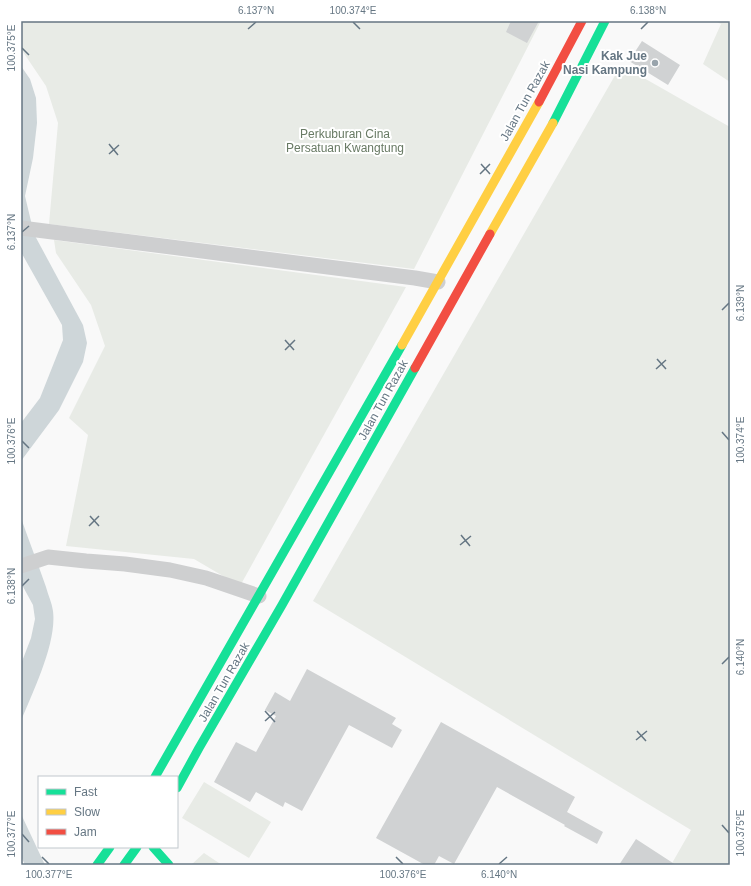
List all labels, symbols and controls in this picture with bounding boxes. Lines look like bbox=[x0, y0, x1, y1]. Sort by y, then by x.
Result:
text: 6.137°N bbox=[238, 5, 274, 16]
text: 100.374°E bbox=[330, 5, 377, 16]
text: 6.138°N bbox=[630, 5, 666, 16]
text: 100.375°E bbox=[6, 24, 17, 71]
place label: Kak Jue Nasi Kampung bbox=[563, 49, 647, 77]
street label: Jalan Tun Razak bbox=[497, 58, 553, 143]
marker: Kak Jue Nasi Kampung bbox=[650, 58, 660, 68]
park label: Perkuburan Cina Persatuan Kwangtung bbox=[286, 127, 404, 155]
text: 6.137°N bbox=[6, 214, 17, 250]
text: 6.139°N bbox=[735, 285, 746, 321]
street label: Jalan Tun Razak bbox=[355, 357, 411, 442]
text: 100.374°E bbox=[735, 416, 746, 463]
text: 100.376°E bbox=[6, 417, 17, 464]
text: 6.138°N bbox=[6, 568, 17, 604]
street label: Jalan Tun Razak bbox=[196, 639, 253, 724]
text: 6.140°N bbox=[735, 639, 746, 675]
legend bbox=[38, 776, 178, 848]
text: Fast bbox=[74, 785, 98, 799]
text: Slow bbox=[74, 805, 100, 819]
text: 100.375°E bbox=[735, 809, 746, 856]
text: 100.377°E bbox=[6, 810, 17, 857]
text: Jam bbox=[74, 825, 97, 839]
text: 100.377°E bbox=[26, 869, 73, 880]
text: 100.376°E bbox=[380, 869, 427, 880]
text: 6.140°N bbox=[481, 869, 517, 880]

